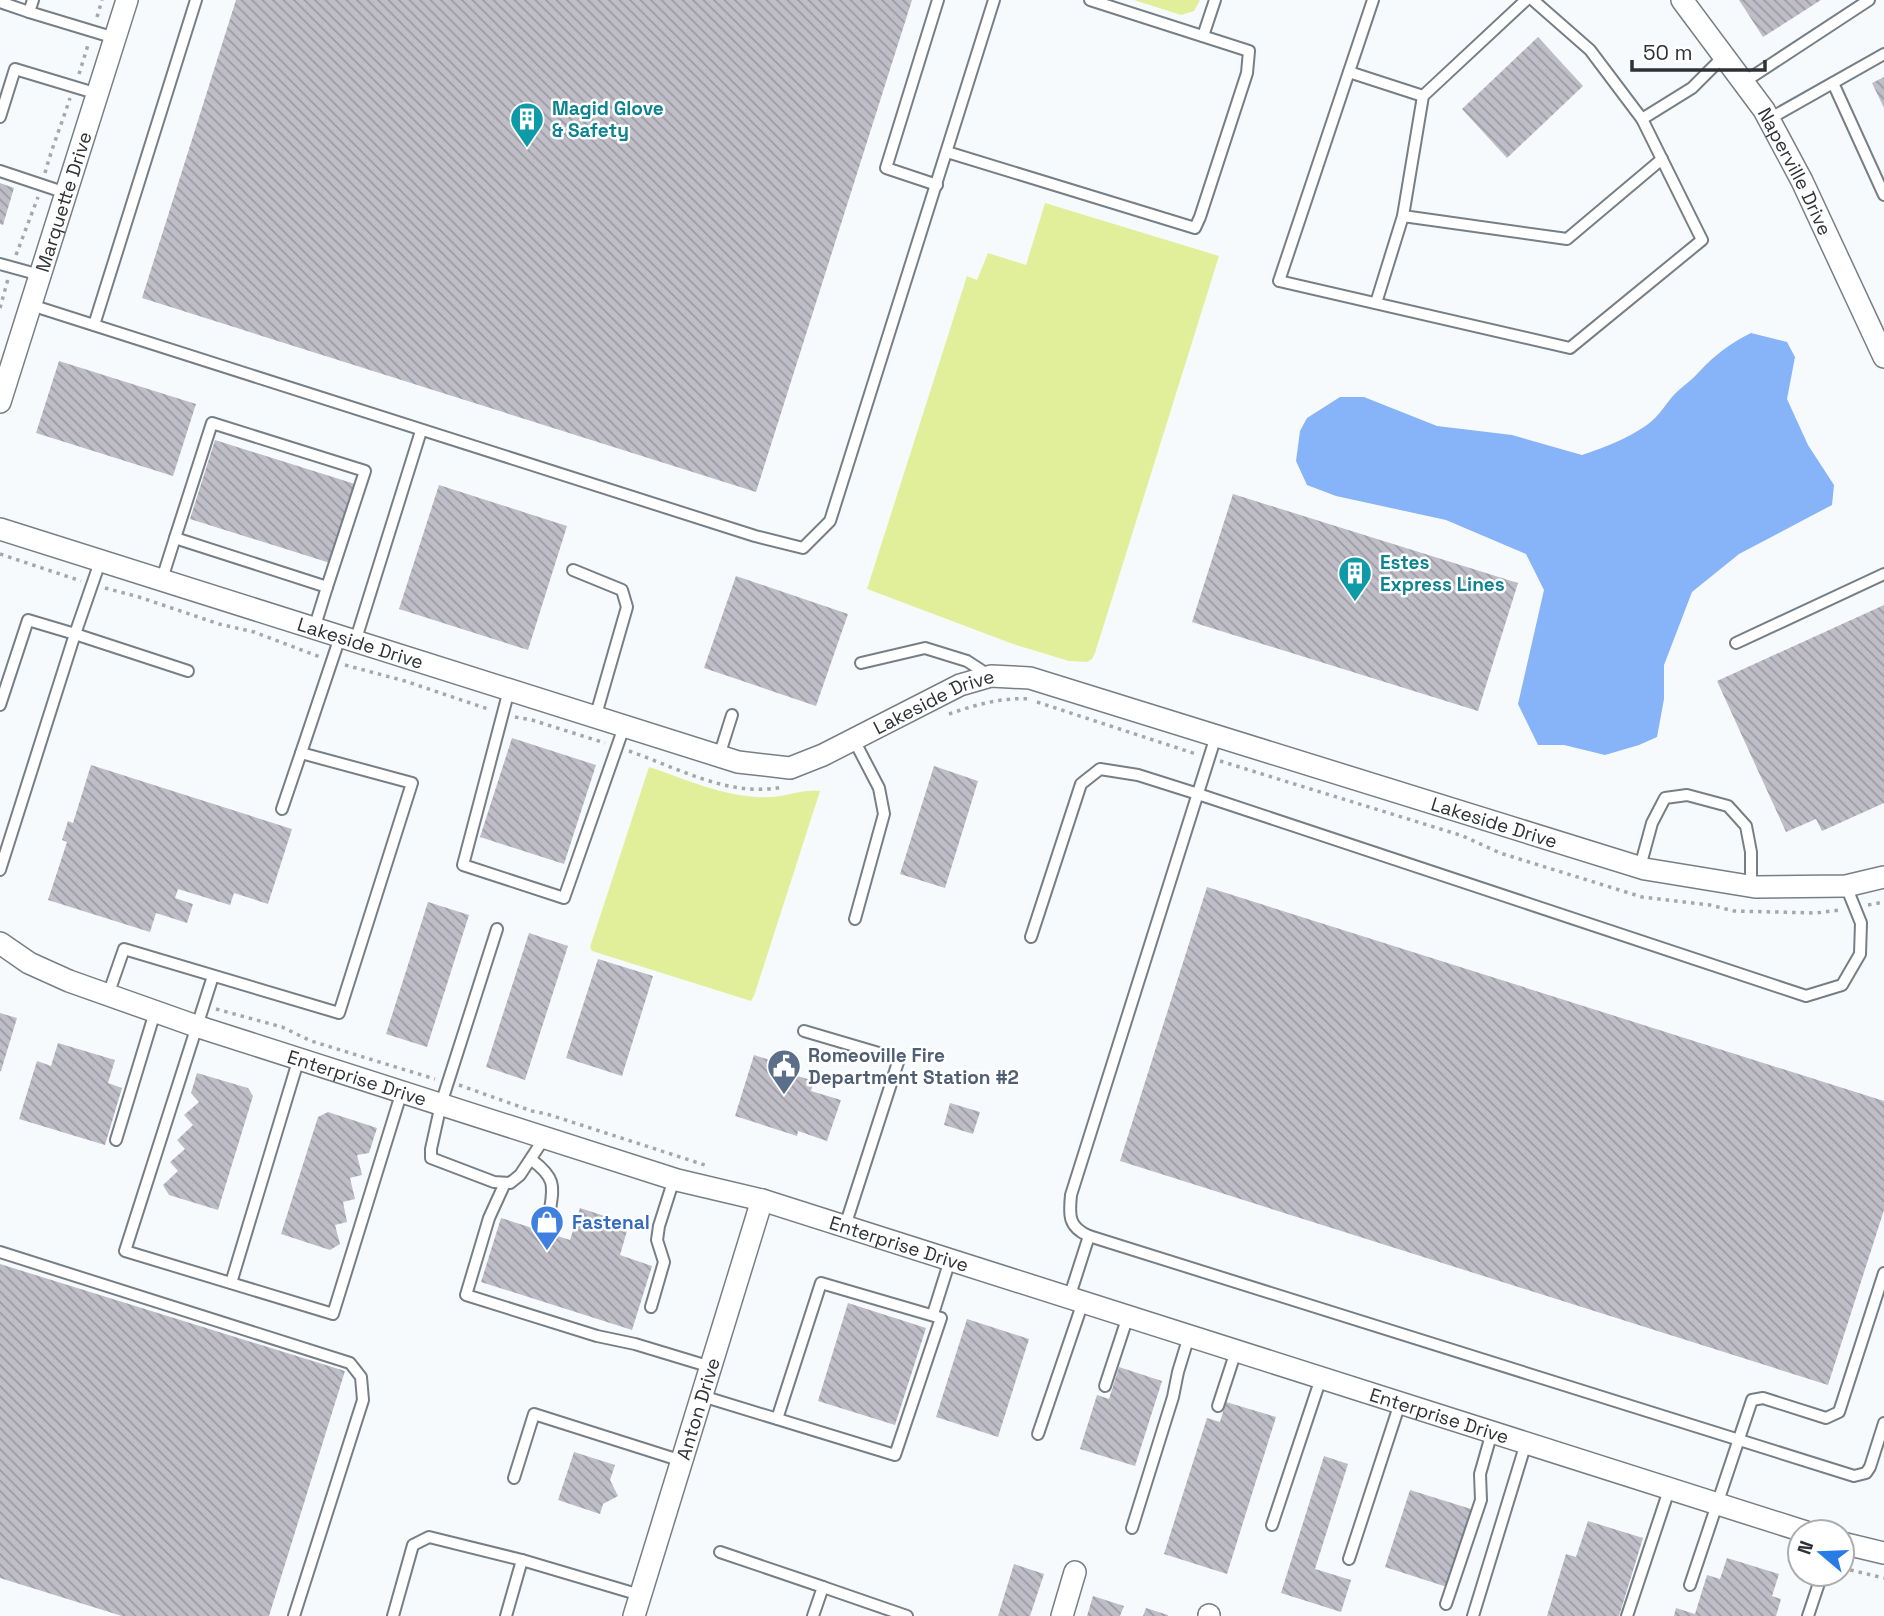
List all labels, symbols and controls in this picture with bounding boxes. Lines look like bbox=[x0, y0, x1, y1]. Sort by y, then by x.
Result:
scale bar bbox=[1632, 28, 1765, 72]
text: 50 m bbox=[1643, 39, 1693, 66]
place label: Magid Glove & Safety bbox=[552, 96, 664, 143]
building icon: Magid Glove & Safety bbox=[508, 100, 546, 149]
street label: Naperville Drive bbox=[1752, 103, 1838, 239]
street label: Marquette Drive bbox=[30, 129, 98, 275]
place label: Estes Express Lines bbox=[1380, 550, 1505, 597]
building icon: Estes Express Lines bbox=[1336, 554, 1374, 603]
street label: Lakeside Drive bbox=[294, 612, 426, 675]
street label: Lakeside Drive bbox=[869, 664, 997, 740]
street label: Lakeside Drive bbox=[1428, 791, 1560, 854]
place label: Romeoville Fire Department Station #2 bbox=[808, 1043, 1019, 1090]
street label: Enterprise Drive bbox=[284, 1044, 430, 1112]
public building icon: Romeoville Fire Department Station #2 bbox=[765, 1047, 803, 1096]
shop icon: Fastenal bbox=[528, 1203, 566, 1252]
place label: Fastenal bbox=[572, 1210, 650, 1235]
street label: Enterprise Drive bbox=[826, 1210, 972, 1278]
street label: Anton Drive bbox=[671, 1355, 726, 1463]
street label: Enterprise Drive bbox=[1366, 1382, 1512, 1450]
north arrow bbox=[1786, 1518, 1856, 1588]
text: N bbox=[1792, 1538, 1819, 1558]

